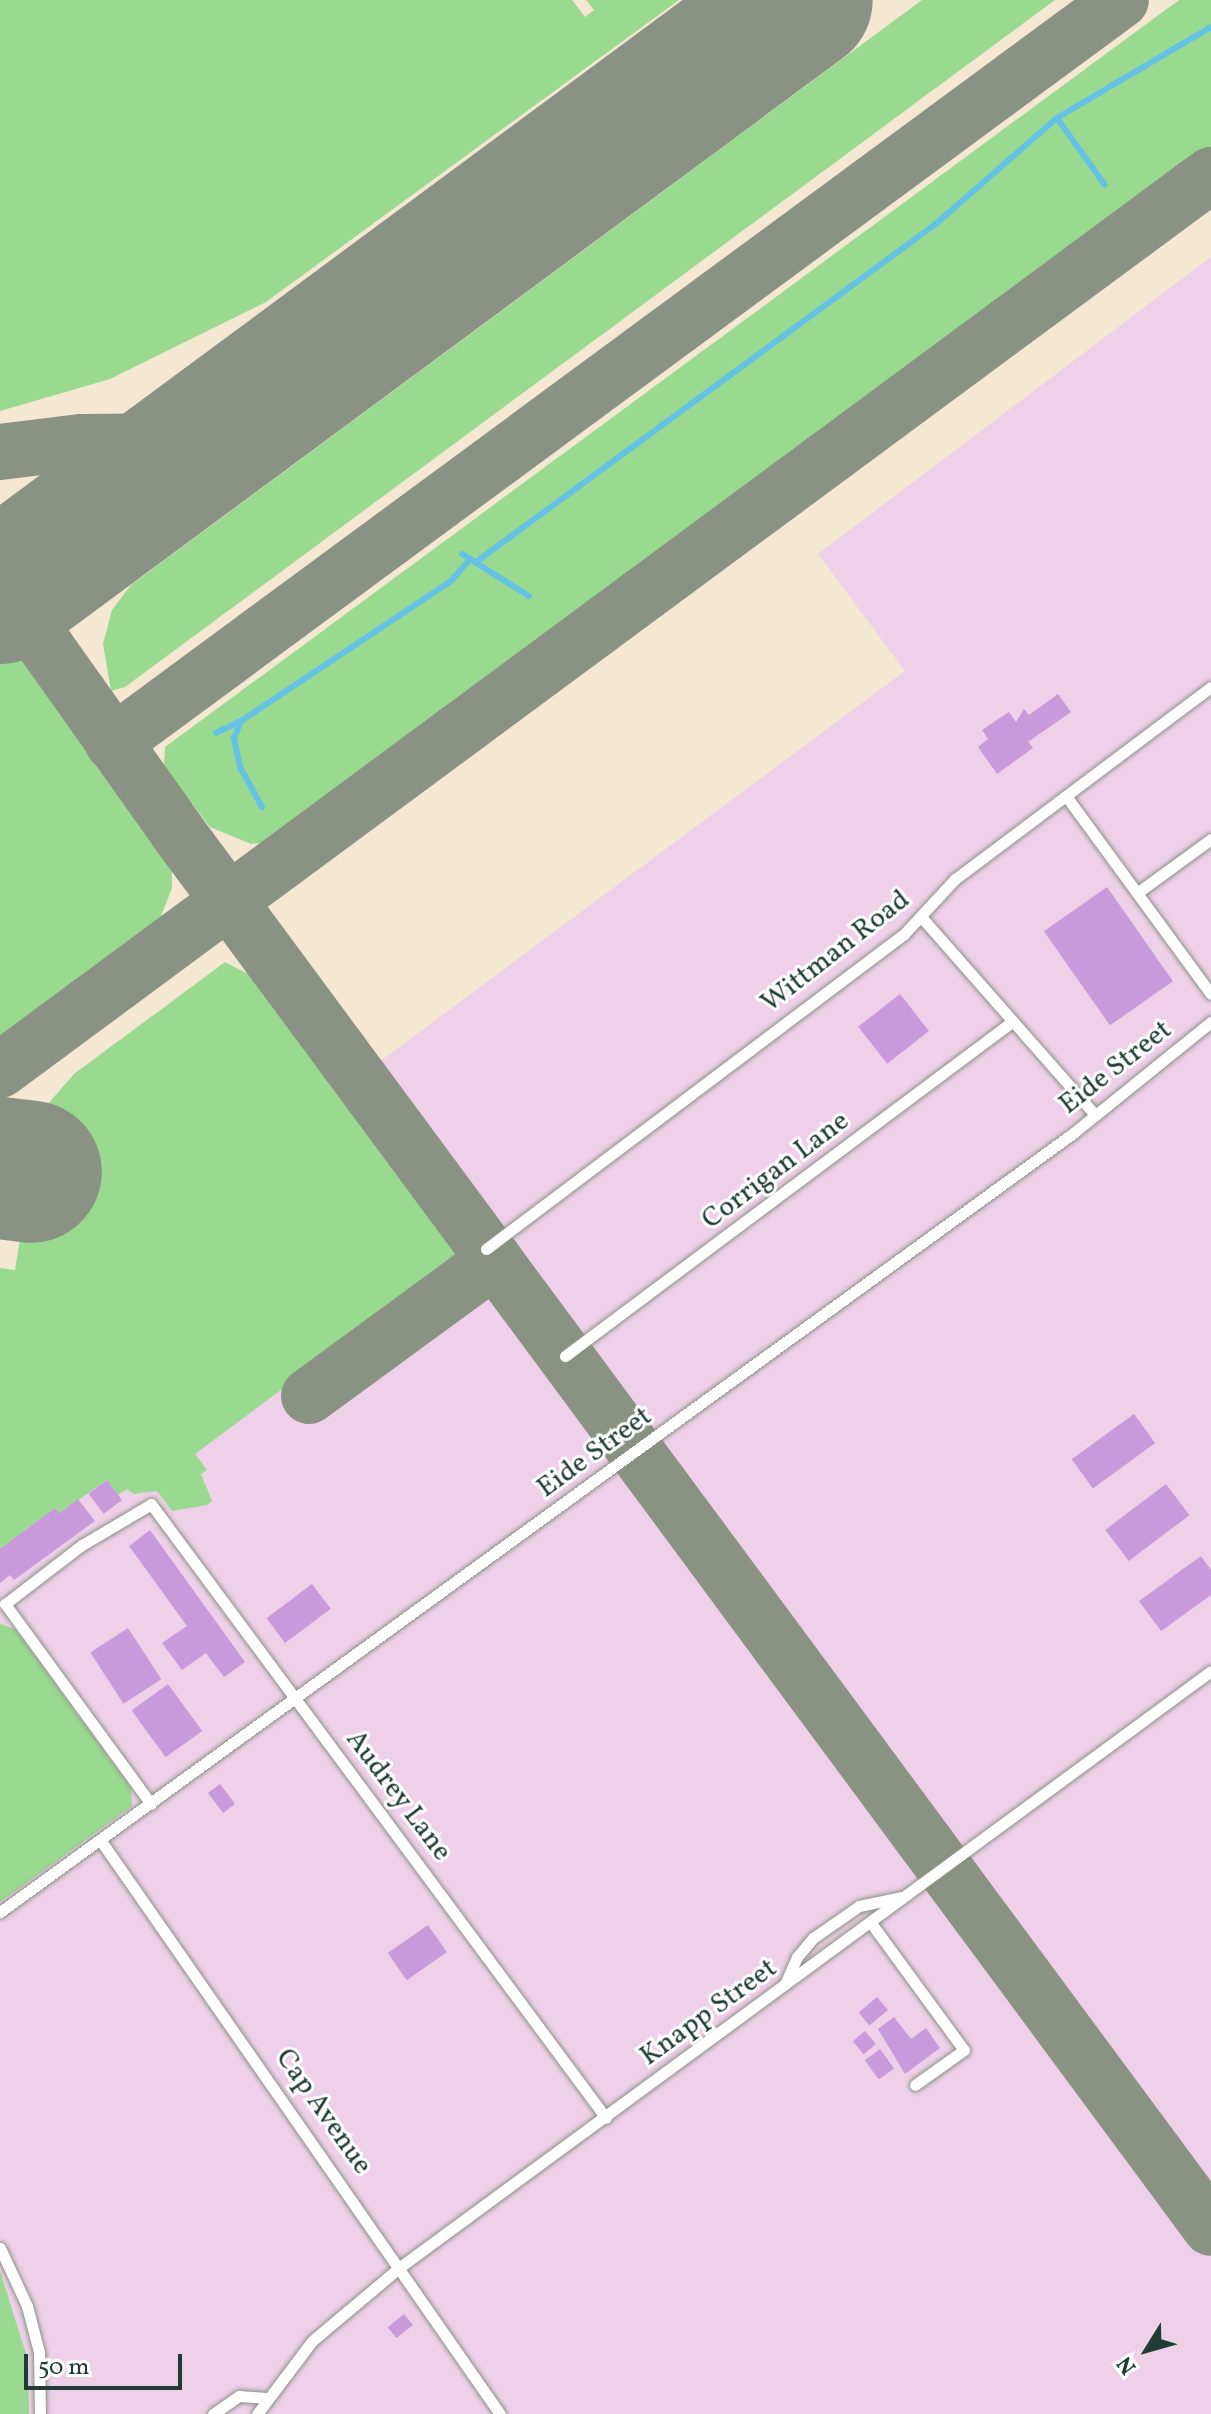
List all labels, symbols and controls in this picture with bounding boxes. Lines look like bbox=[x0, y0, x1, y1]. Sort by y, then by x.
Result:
street label: Wittman Road bbox=[755, 884, 917, 1020]
street label: Eide Street bbox=[1053, 1014, 1179, 1122]
street label: Corrigan Lane bbox=[696, 1105, 856, 1237]
street label: Eide Street bbox=[531, 1400, 659, 1506]
street label: Audrey Lane bbox=[338, 1724, 458, 1868]
street label: Knapp Street bbox=[634, 1952, 784, 2074]
street label: Cap Avenue bbox=[268, 2043, 378, 2181]
north arrow bbox=[1107, 2310, 1187, 2390]
scale bar bbox=[28, 2338, 186, 2388]
text: N bbox=[1110, 2349, 1145, 2380]
text: 50 m bbox=[38, 2351, 90, 2385]

